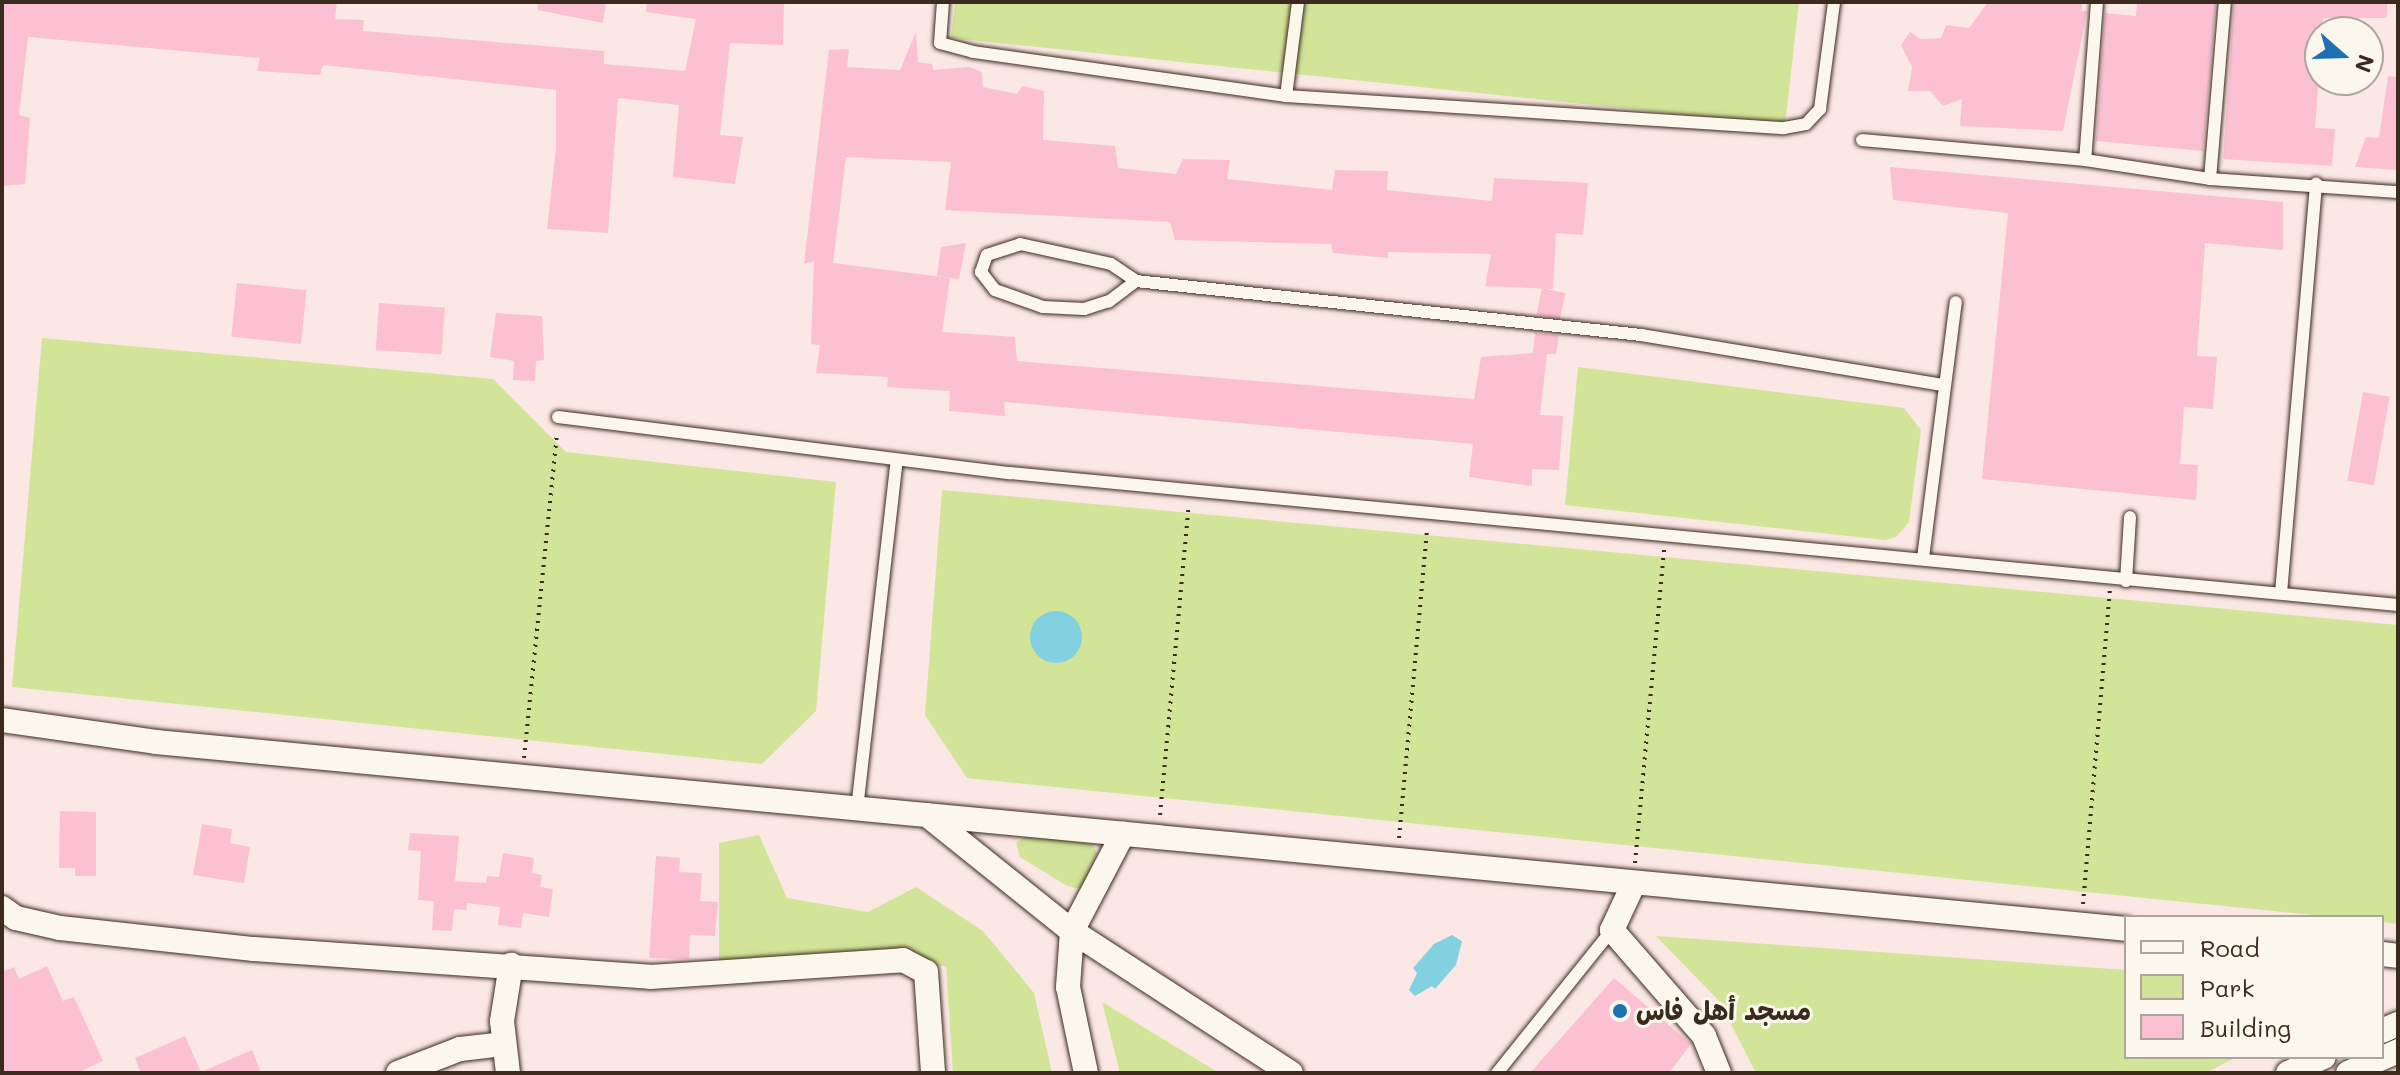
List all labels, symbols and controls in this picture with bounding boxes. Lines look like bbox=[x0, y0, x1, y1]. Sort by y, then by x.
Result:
north arrow bbox=[2304, 16, 2384, 96]
text: N bbox=[2349, 51, 2382, 76]
legend bbox=[2124, 915, 2384, 1059]
text: Road bbox=[2200, 932, 2260, 963]
text: Park bbox=[2200, 972, 2254, 1003]
place label: مسجد أهل فاس bbox=[1636, 995, 1811, 1027]
marker: مسجد أهل فاس bbox=[1611, 1002, 1629, 1020]
text: Building bbox=[2200, 1012, 2291, 1043]

